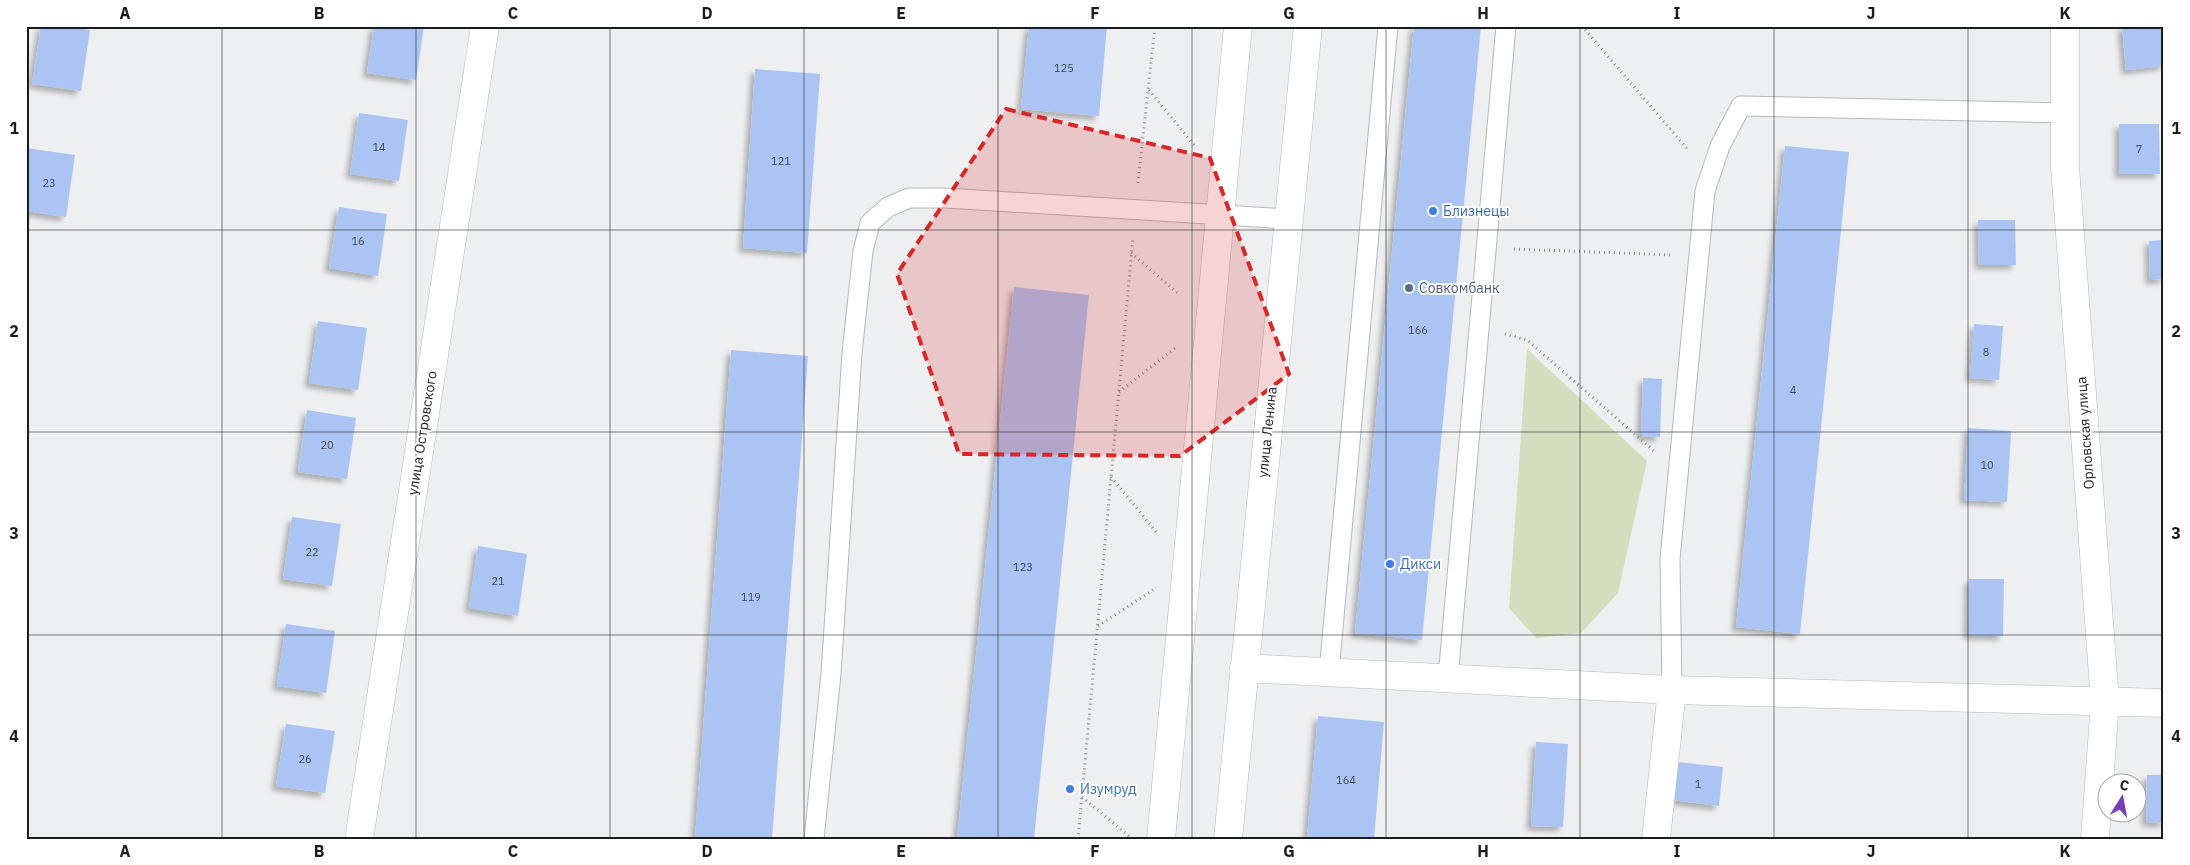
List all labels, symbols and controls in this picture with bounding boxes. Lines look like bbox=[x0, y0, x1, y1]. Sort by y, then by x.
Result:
text: A bbox=[120, 3, 131, 23]
text: B bbox=[314, 3, 325, 23]
text: C bbox=[508, 3, 518, 23]
text: D bbox=[701, 3, 713, 23]
text: E bbox=[896, 3, 906, 23]
text: F bbox=[1090, 3, 1100, 23]
text: G bbox=[1283, 3, 1295, 23]
text: H bbox=[1477, 3, 1489, 23]
text: I bbox=[1674, 3, 1681, 23]
text: J bbox=[1867, 3, 1875, 23]
text: K bbox=[2059, 3, 2071, 23]
house number: 125 bbox=[1054, 61, 1074, 75]
text: 1 bbox=[9, 118, 19, 138]
text: 1 bbox=[2171, 118, 2181, 138]
house number: 14 bbox=[372, 140, 386, 154]
house number: 7 bbox=[2136, 142, 2142, 156]
house number: 121 bbox=[771, 154, 791, 168]
house number: 23 bbox=[42, 176, 56, 190]
place label: Близнецы bbox=[1443, 202, 1510, 220]
marker: Близнецы bbox=[1427, 205, 1439, 217]
house number: 16 bbox=[351, 234, 365, 248]
place label: Совкомбанк bbox=[1419, 279, 1500, 297]
marker: Совкомбанк bbox=[1403, 282, 1415, 294]
text: 2 bbox=[9, 321, 19, 341]
text: 2 bbox=[2171, 321, 2181, 341]
house number: 166 bbox=[1408, 323, 1428, 337]
house number: 8 bbox=[1983, 345, 1989, 359]
street label: улица Островского bbox=[403, 369, 441, 496]
street label: Орловская улица bbox=[2072, 375, 2098, 490]
house number: 4 bbox=[1790, 383, 1797, 397]
street label: улица Ленина bbox=[1253, 385, 1281, 478]
house number: 20 bbox=[320, 438, 334, 452]
house number: 10 bbox=[1980, 458, 1994, 472]
text: 3 bbox=[9, 523, 19, 543]
text: 3 bbox=[2171, 523, 2181, 543]
house number: 22 bbox=[305, 545, 319, 559]
place label: Дикси bbox=[1400, 555, 1441, 573]
marker: Дикси bbox=[1384, 558, 1396, 570]
house number: 123 bbox=[1013, 560, 1033, 574]
house number: 21 bbox=[491, 574, 505, 588]
house number: 119 bbox=[741, 590, 761, 604]
text: 4 bbox=[9, 726, 19, 746]
text: 4 bbox=[2171, 726, 2181, 746]
house number: 26 bbox=[298, 752, 312, 766]
north arrow bbox=[2098, 772, 2148, 822]
house number: 164 bbox=[1336, 773, 1356, 787]
text: С bbox=[2118, 776, 2131, 795]
house number: 1 bbox=[1695, 777, 1702, 791]
place label: Изумруд bbox=[1080, 780, 1137, 798]
marker: Изумруд bbox=[1064, 783, 1076, 795]
text: A bbox=[120, 841, 131, 861]
text: B bbox=[314, 841, 325, 861]
text: C bbox=[508, 841, 518, 861]
text: D bbox=[701, 841, 713, 861]
text: E bbox=[896, 841, 906, 861]
text: F bbox=[1090, 841, 1100, 861]
text: G bbox=[1283, 841, 1295, 861]
text: H bbox=[1477, 841, 1489, 861]
text: I bbox=[1674, 841, 1681, 861]
text: J bbox=[1867, 841, 1875, 861]
text: K bbox=[2059, 841, 2071, 861]

